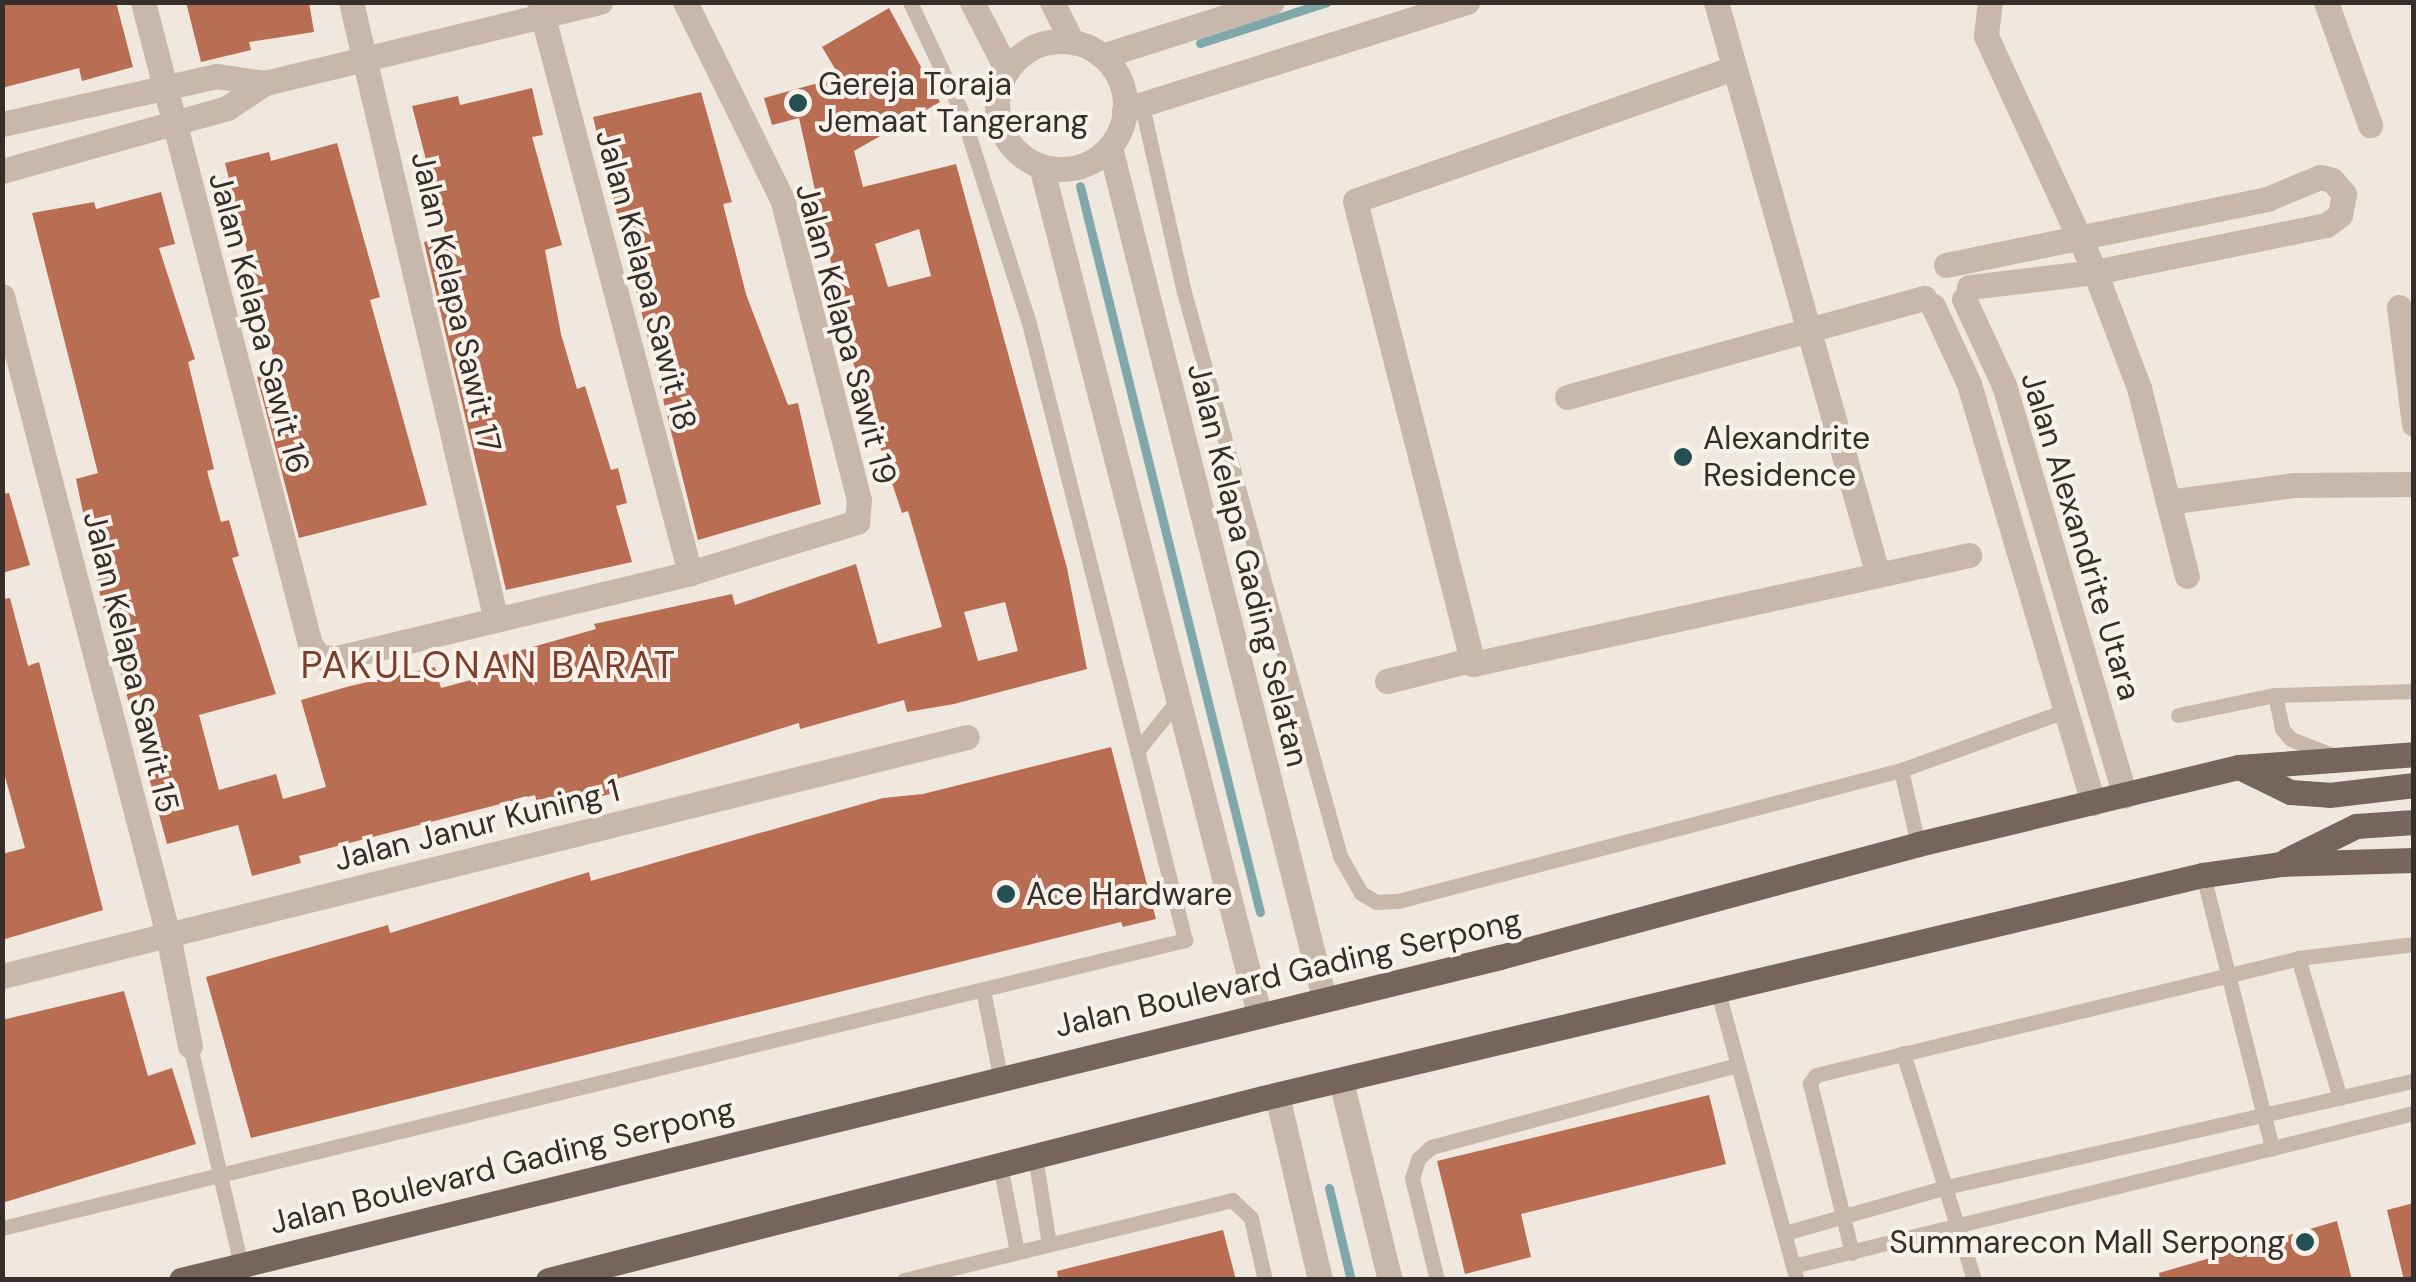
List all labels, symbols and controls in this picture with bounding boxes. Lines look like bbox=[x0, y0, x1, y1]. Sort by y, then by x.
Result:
place label: Gereja Toraja Jemaat Tangerang bbox=[818, 66, 1088, 141]
marker: Gereja Toraja Jemaat Tangerang bbox=[787, 92, 809, 114]
street label: Jalan Kelapa Sawit 18 bbox=[587, 126, 705, 434]
street label: Jalan Kelapa Sawit 17 bbox=[403, 148, 509, 456]
street label: Jalan Kelapa Sawit 16 bbox=[200, 168, 318, 478]
street label: Jalan Kelapa Sawit 19 bbox=[787, 179, 905, 489]
street label: Jalan Kelapa Gading Selatan bbox=[1179, 359, 1317, 771]
street label: Jalan Alexandrite Utara bbox=[2013, 367, 2149, 705]
place label: Alexandrite Residence bbox=[1703, 420, 1870, 495]
marker: Alexandrite Residence bbox=[1672, 446, 1694, 468]
street label: Jalan Kelapa Sawit 15 bbox=[75, 507, 187, 817]
district label: PAKULONAN BARAT bbox=[300, 643, 678, 689]
street label: Jalan Janur Kuning 1 bbox=[330, 771, 624, 879]
place label: Ace Hardware bbox=[1026, 875, 1233, 913]
marker: Ace Hardware bbox=[995, 883, 1017, 905]
street label: Jalan Boulevard Gading Serpong bbox=[1051, 901, 1525, 1045]
street label: Jalan Boulevard Gading Serpong bbox=[266, 1090, 738, 1242]
place label: Summarecon Mall Serpong bbox=[1889, 1223, 2285, 1261]
marker: Summarecon Mall Serpong bbox=[2294, 1231, 2316, 1253]

